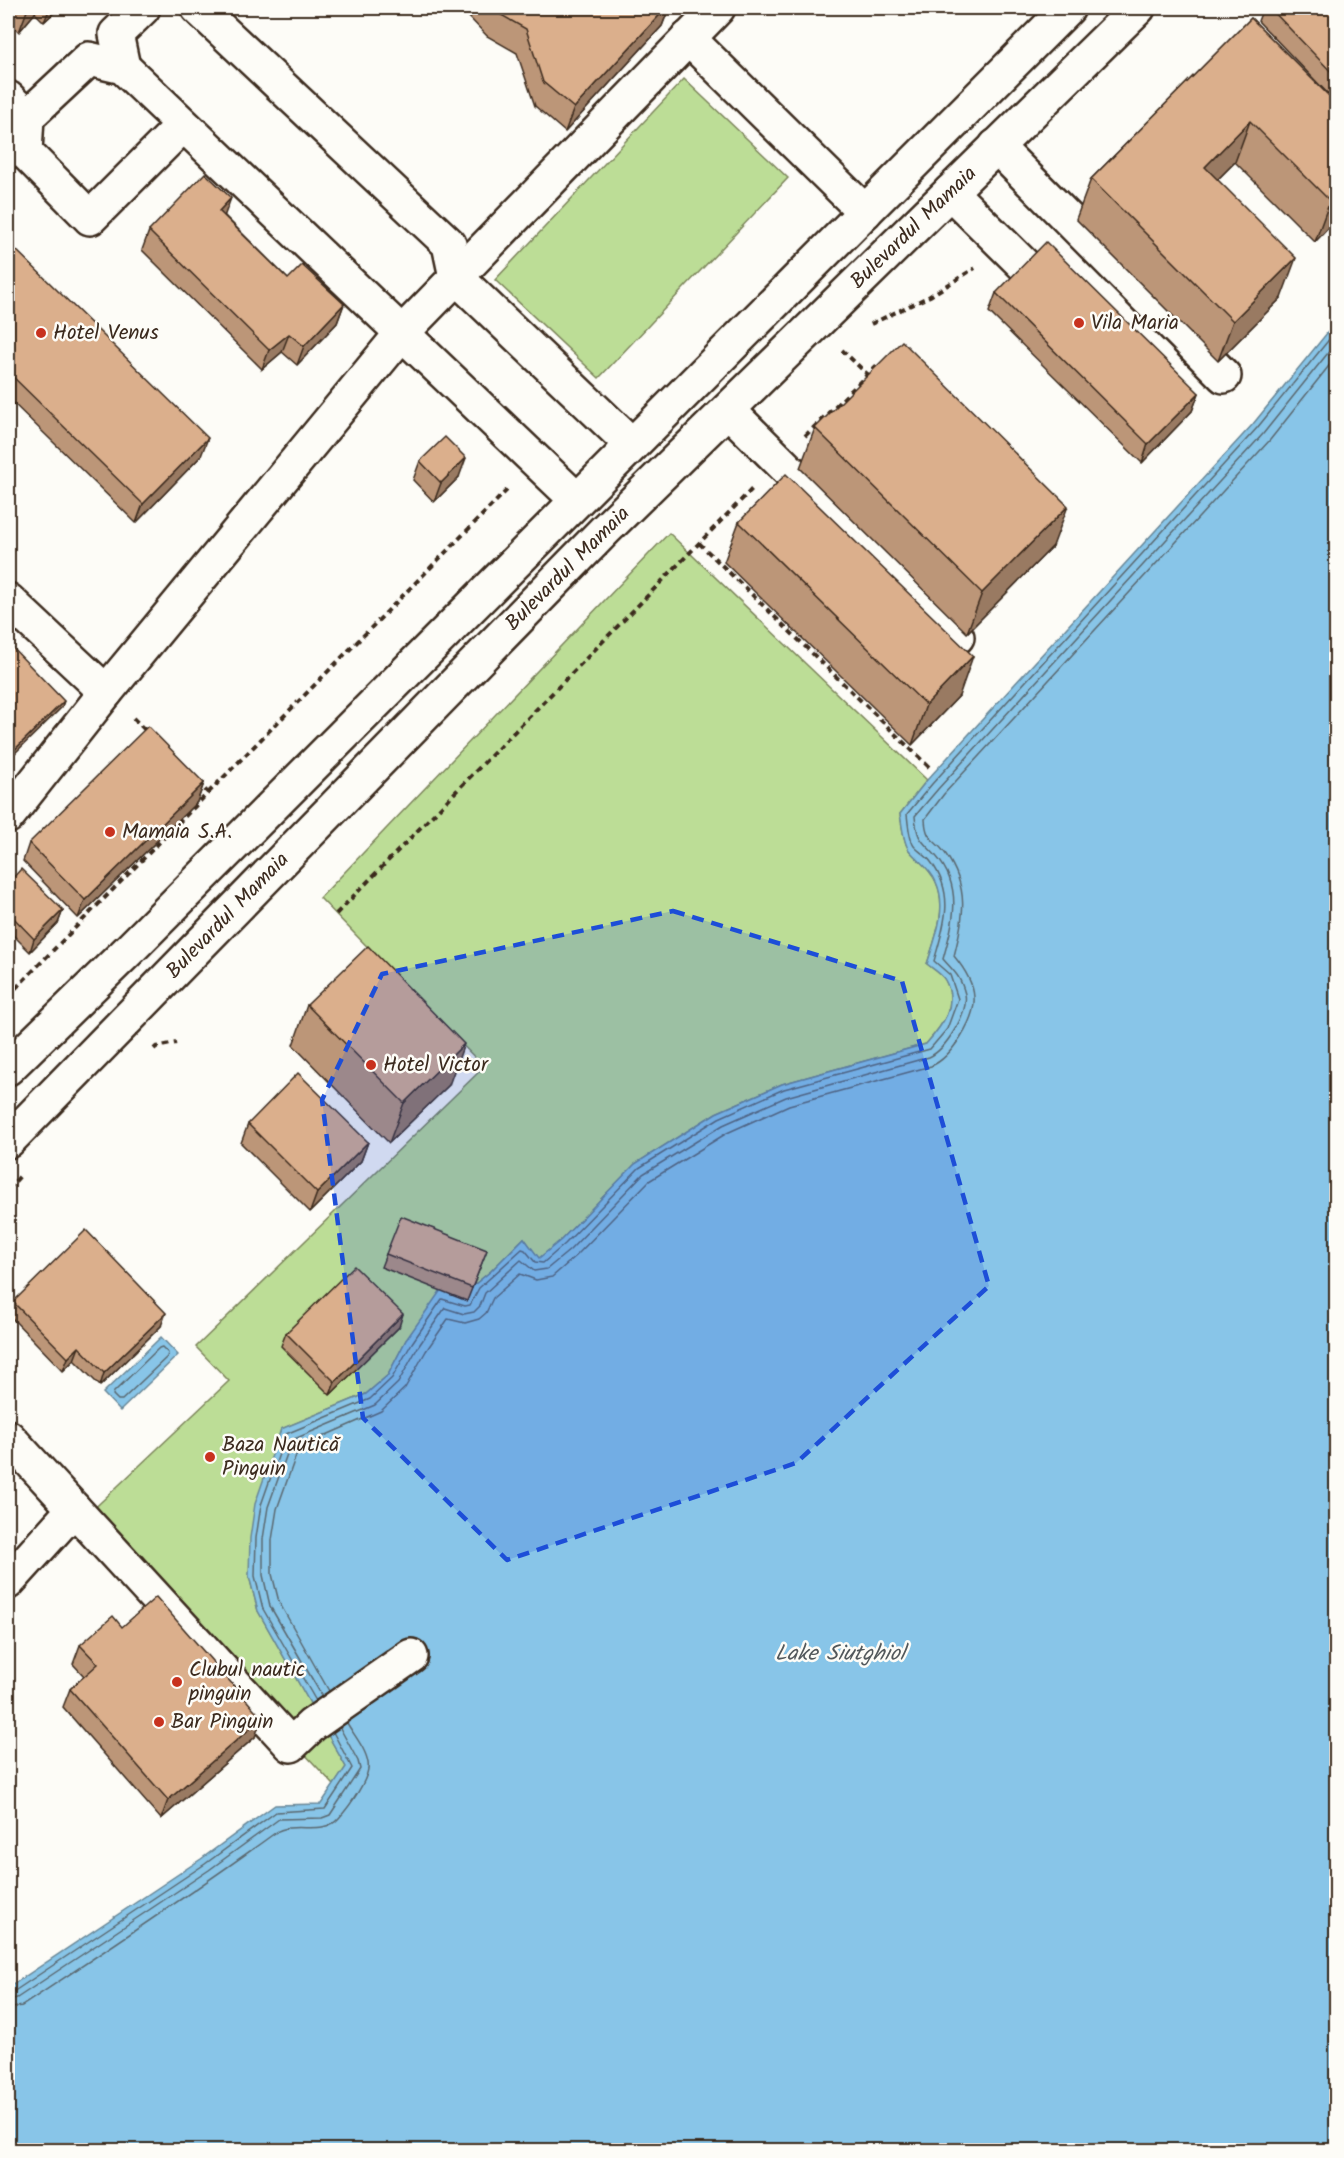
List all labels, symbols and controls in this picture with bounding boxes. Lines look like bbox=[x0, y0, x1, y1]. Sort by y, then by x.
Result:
street label: Bulevardul Mamaia bbox=[843, 159, 985, 297]
place label: Vila Maria bbox=[1091, 307, 1179, 340]
marker: Vila Maria bbox=[1072, 316, 1086, 330]
place label: Hotel Venus bbox=[53, 317, 159, 350]
marker: Hotel Venus bbox=[34, 326, 48, 340]
street label: Bulevardul Mamaia bbox=[498, 499, 638, 639]
place label: Mamaia S.A. bbox=[122, 816, 232, 849]
marker: Mamaia S.A. bbox=[103, 825, 117, 839]
street label: Bulevardul Mamaia bbox=[159, 845, 297, 987]
place label: Hotel Victor bbox=[383, 1049, 489, 1082]
marker: Hotel Victor bbox=[364, 1058, 378, 1072]
place label: Baza Nautică Pinguin bbox=[222, 1429, 341, 1486]
marker: Baza Nautică Pinguin bbox=[203, 1450, 217, 1464]
water label: Lake Siutghiol bbox=[775, 1637, 910, 1672]
place label: Clubul nautic pinguin bbox=[188, 1654, 305, 1711]
marker: Clubul nautic pinguin bbox=[170, 1675, 184, 1689]
place label: Bar Pinguin bbox=[171, 1706, 273, 1739]
marker: Bar Pinguin bbox=[152, 1715, 166, 1729]

